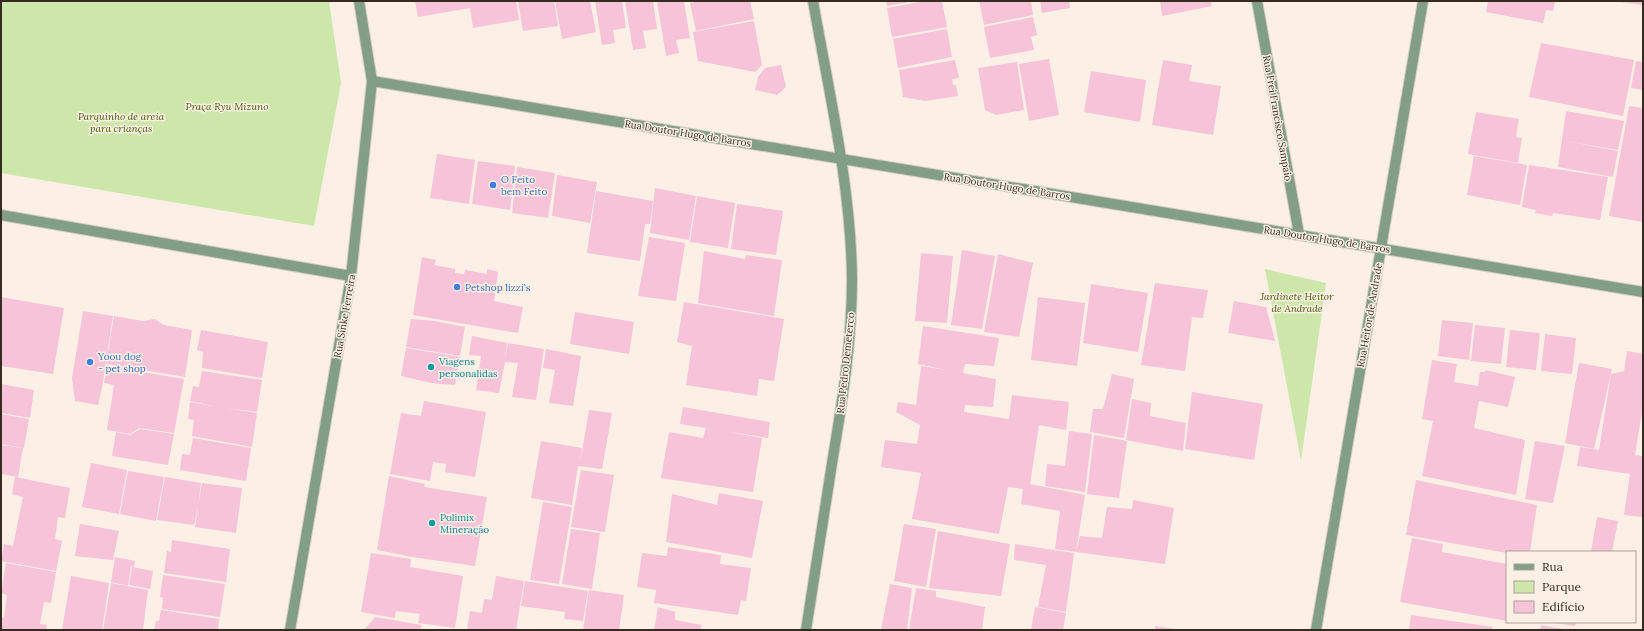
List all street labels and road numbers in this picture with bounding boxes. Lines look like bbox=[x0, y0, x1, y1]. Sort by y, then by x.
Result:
street label: Rua Frei Francisco Sampaio bbox=[1260, 54, 1295, 182]
street label: Rua Doutor Hugo de Barros bbox=[624, 117, 753, 150]
street label: Rua Doutor Hugo de Barros bbox=[943, 170, 1072, 203]
street label: Rua Doutor Hugo de Barros bbox=[1263, 223, 1392, 256]
street label: Rua Heitor de Andrade bbox=[1354, 261, 1385, 368]
street label: Rua Sinke Ferreira bbox=[331, 273, 358, 359]
street label: Rua Pedro Demeterco bbox=[834, 312, 857, 414]

